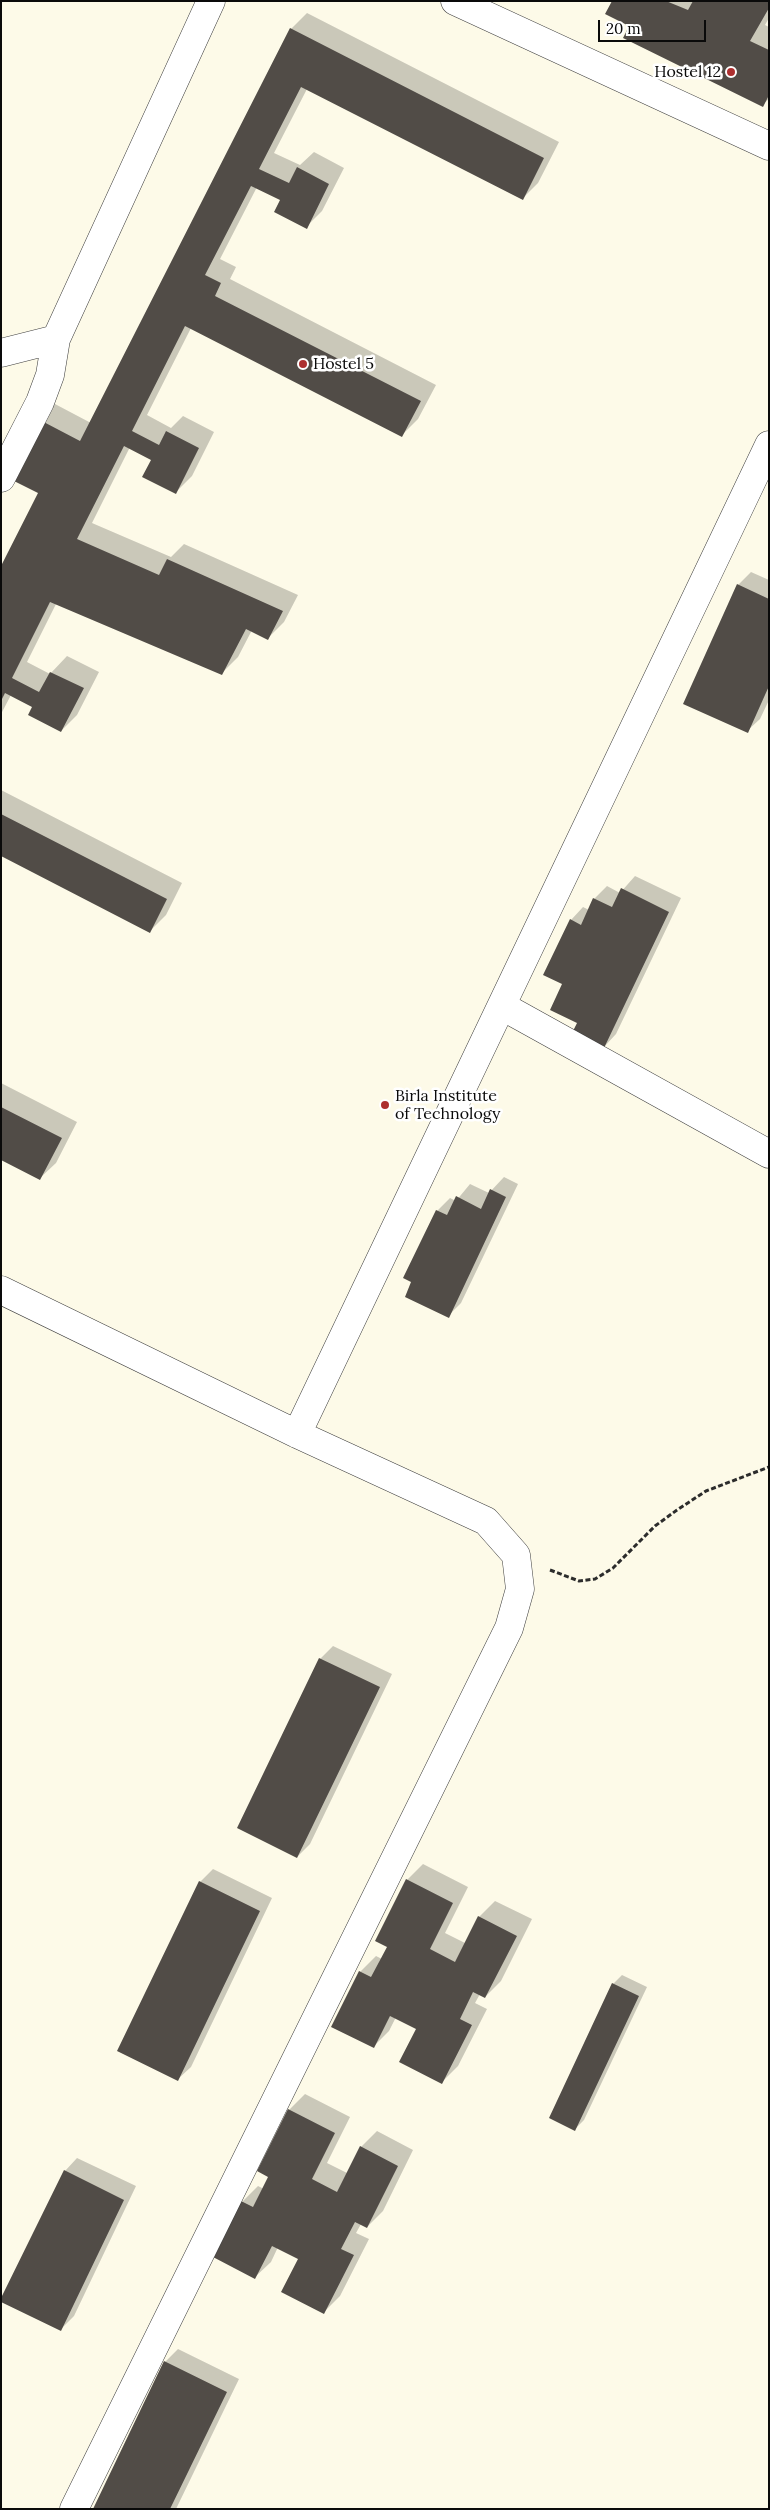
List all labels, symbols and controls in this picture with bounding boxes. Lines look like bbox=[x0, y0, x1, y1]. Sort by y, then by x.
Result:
scale bar bbox=[600, 10, 708, 42]
text: 20 m bbox=[606, 19, 641, 38]
place label: Hostel 12 bbox=[654, 62, 721, 82]
marker: Hostel 12 bbox=[725, 66, 737, 78]
place label: Hostel 5 bbox=[313, 354, 374, 374]
marker: Hostel 5 bbox=[297, 358, 309, 370]
place label: Birla Institute of Technology bbox=[395, 1086, 500, 1124]
marker: Birla Institute of Technology bbox=[379, 1099, 391, 1111]

